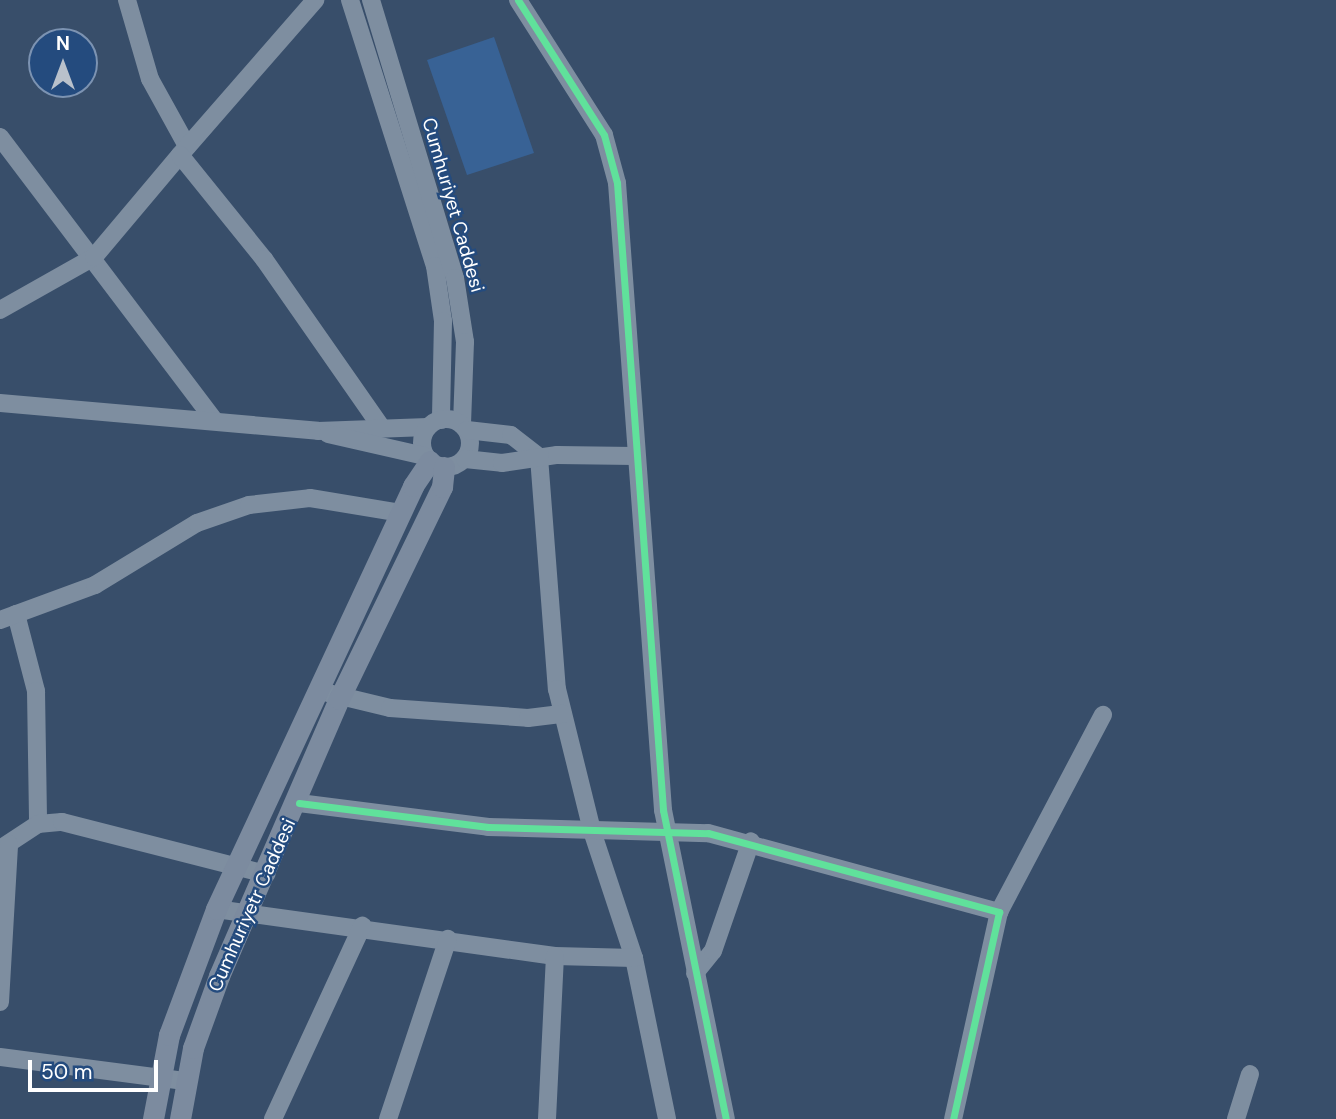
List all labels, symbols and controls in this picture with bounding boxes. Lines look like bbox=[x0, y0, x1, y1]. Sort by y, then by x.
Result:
north arrow bbox=[28, 28, 98, 98]
text: N bbox=[56, 31, 70, 56]
street label: Cumhuriyet Caddesi bbox=[417, 115, 489, 295]
street label: Cumhuriyetr Caddesi bbox=[204, 815, 300, 995]
scale bar bbox=[32, 1046, 161, 1090]
text: 50 m bbox=[41, 1058, 92, 1086]

